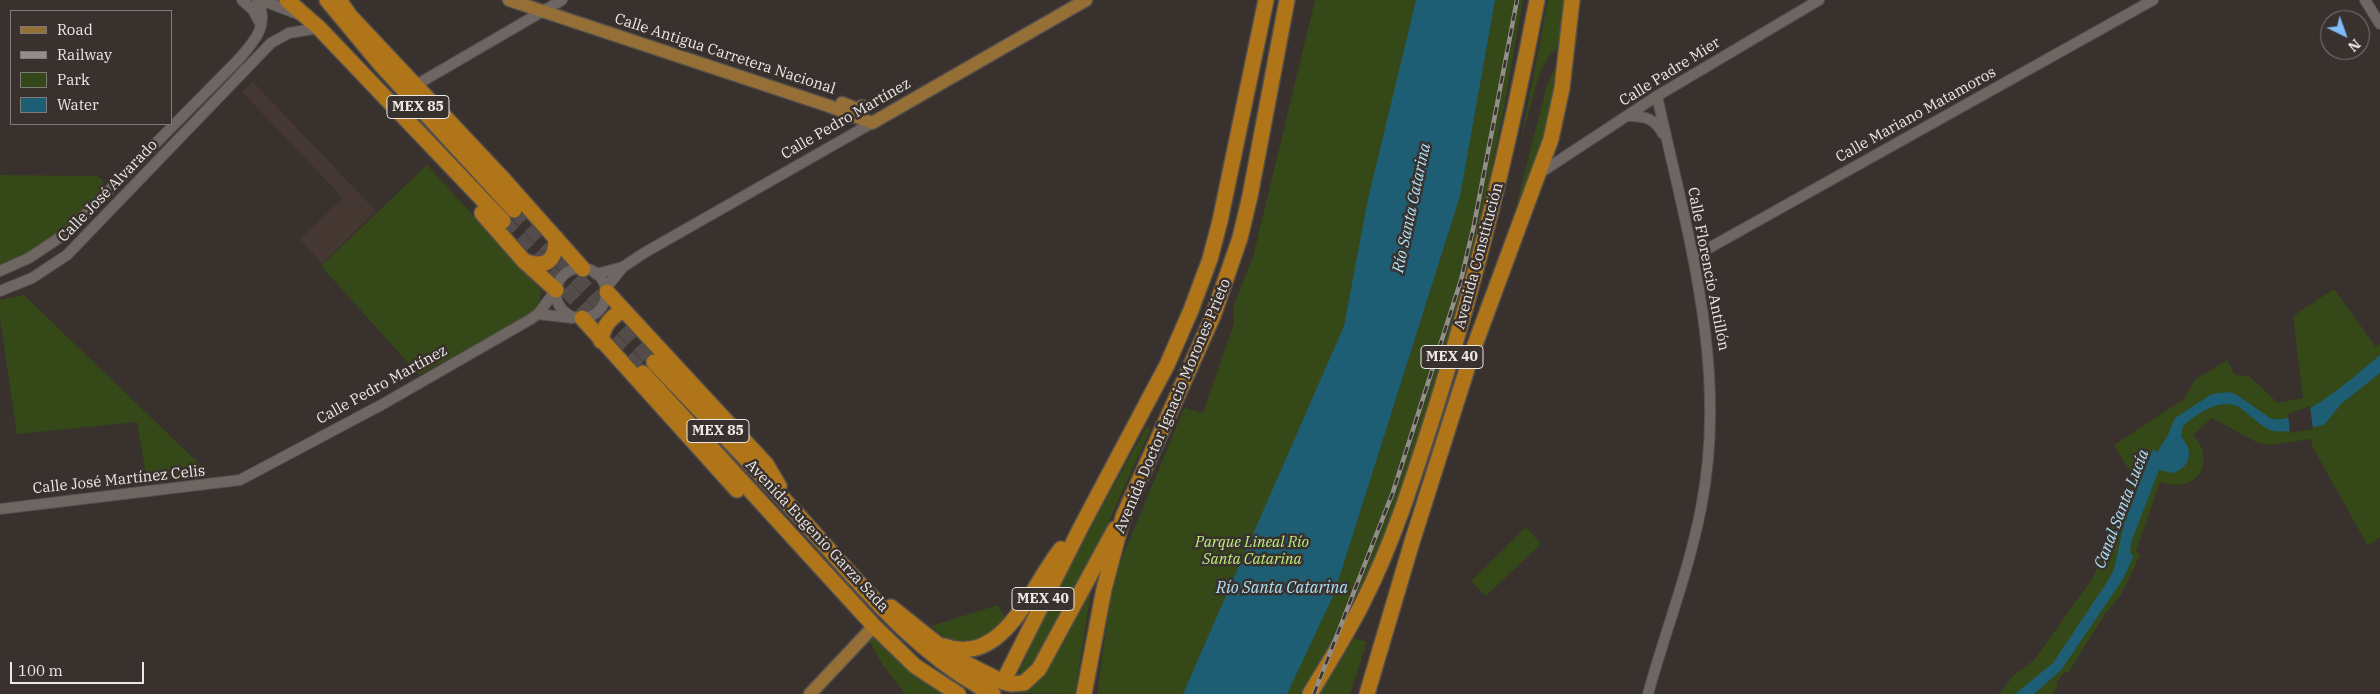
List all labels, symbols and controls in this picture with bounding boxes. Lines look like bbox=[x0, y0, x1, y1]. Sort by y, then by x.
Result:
legend bbox=[10, 10, 172, 125]
street label: Calle Antigua Carretera Nacional bbox=[612, 10, 838, 98]
north arrow bbox=[2320, 10, 2370, 60]
text: Road bbox=[57, 20, 93, 39]
street label: Calle Padre Mier bbox=[1616, 34, 1724, 110]
text: N bbox=[2344, 35, 2365, 56]
text: Railway bbox=[57, 45, 112, 64]
street label: Calle Mariano Matamoros bbox=[1833, 63, 1999, 167]
text: Park bbox=[57, 70, 90, 89]
street label: Calle Pedro Martínez bbox=[778, 75, 914, 163]
text: Water bbox=[57, 95, 99, 114]
road number: MEX 85 bbox=[387, 95, 449, 118]
street label: Calle José Alvarado bbox=[55, 136, 161, 246]
water label: Río Santa Catarina bbox=[1389, 141, 1435, 275]
street label: Avenida Constitución bbox=[1451, 181, 1507, 331]
street label: Calle Florencio Antillón bbox=[1683, 186, 1733, 352]
street label: Avenida Doctor Ignacio Morones Prieto bbox=[1111, 276, 1235, 536]
street label: Calle Pedro Martínez bbox=[314, 342, 450, 428]
road number: MEX 40 bbox=[1421, 346, 1483, 368]
road number: MEX 85 bbox=[687, 420, 749, 442]
water label: Canal Santa Lucía bbox=[2090, 447, 2154, 571]
street label: Avenida Eugenio Garza Sada bbox=[742, 456, 892, 616]
street label: Calle José Martínez Celis bbox=[32, 462, 206, 498]
park label: Parque Lineal Río Santa Catarina bbox=[1195, 534, 1309, 569]
water label: Río Santa Catarina bbox=[1216, 578, 1348, 598]
road number: MEX 40 bbox=[1012, 588, 1074, 610]
scale bar bbox=[12, 652, 146, 684]
text: 100 m bbox=[18, 661, 63, 680]

